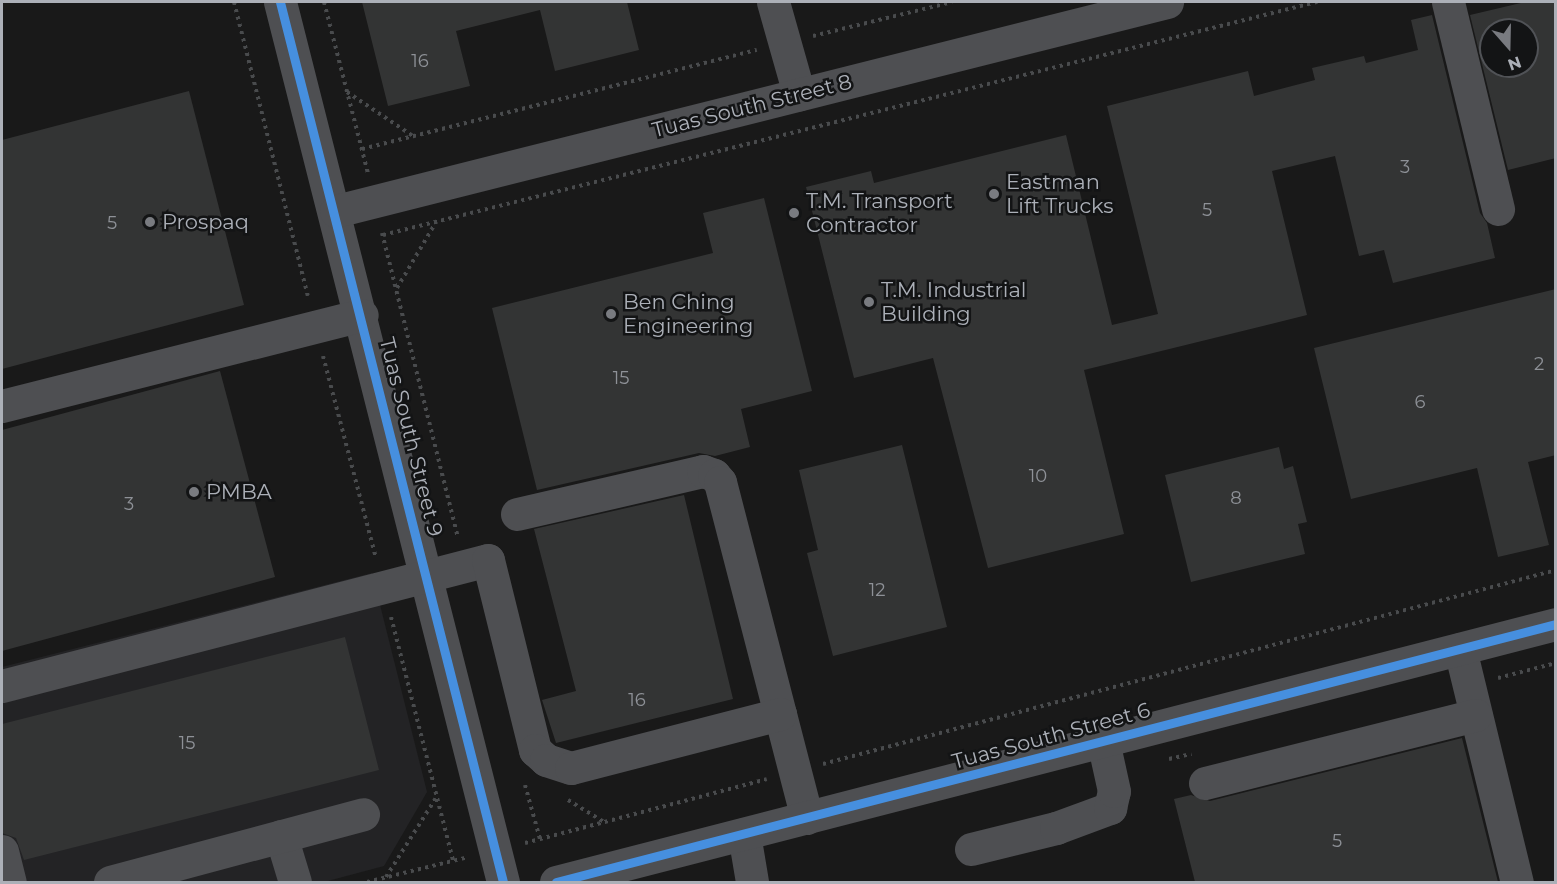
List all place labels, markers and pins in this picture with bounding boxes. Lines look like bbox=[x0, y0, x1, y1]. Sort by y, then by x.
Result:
place label: Eastman Lift Trucks bbox=[1006, 169, 1114, 219]
marker: Eastman Lift Trucks bbox=[987, 187, 1001, 201]
place label: T.M. Transport Contractor bbox=[806, 188, 953, 238]
marker: T.M. Transport Contractor bbox=[787, 206, 801, 220]
place label: Prospaq bbox=[162, 209, 249, 235]
marker: Prospaq bbox=[143, 215, 157, 229]
place label: T.M. Industrial Building bbox=[881, 277, 1026, 327]
place label: Ben Ching Engineering bbox=[623, 289, 753, 339]
marker: T.M. Industrial Building bbox=[862, 295, 876, 309]
marker: Ben Ching Engineering bbox=[604, 307, 618, 321]
place label: PMBA bbox=[206, 479, 272, 505]
marker: PMBA bbox=[187, 485, 201, 499]

